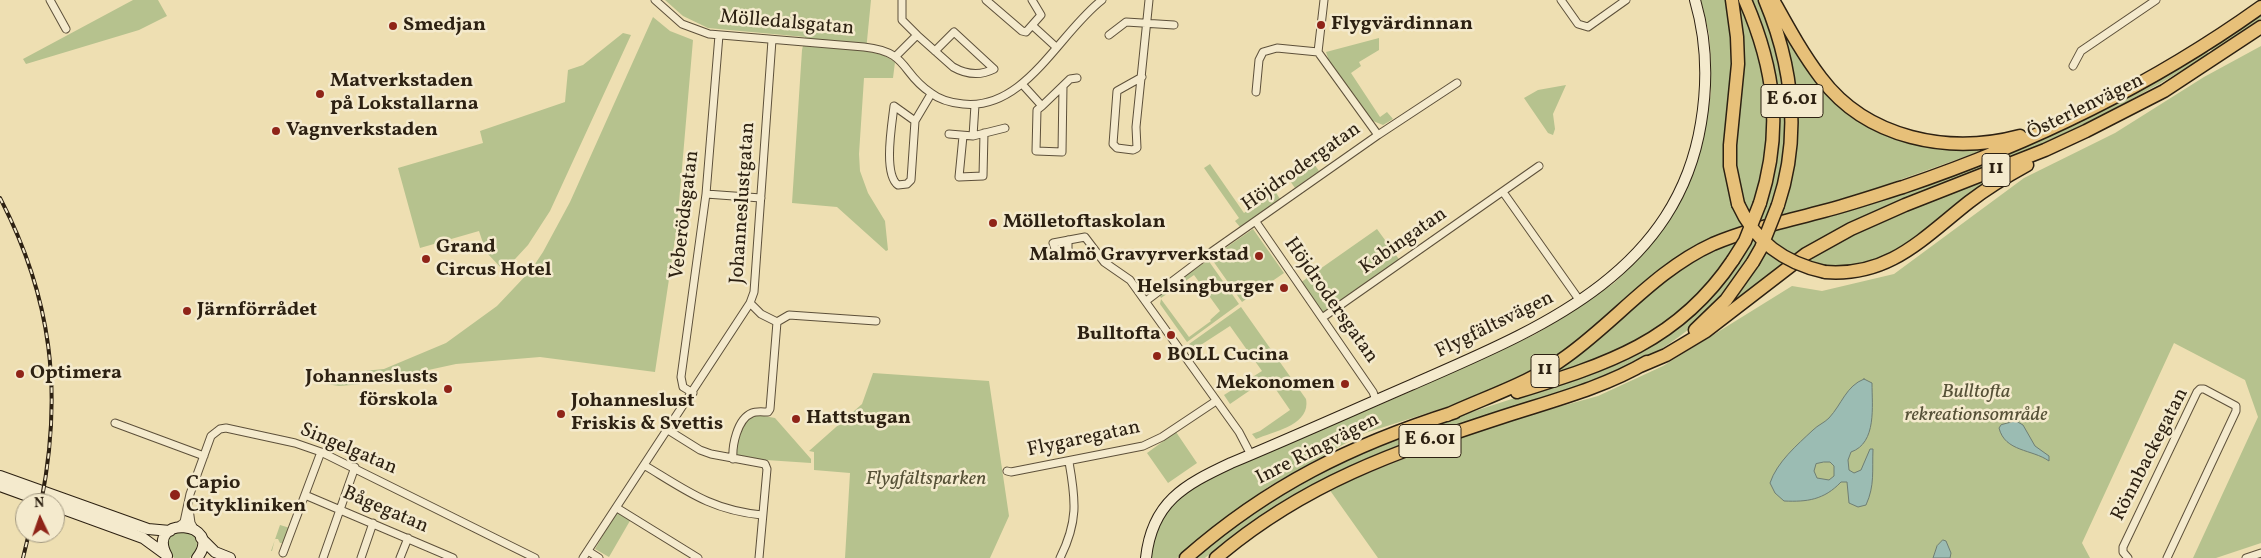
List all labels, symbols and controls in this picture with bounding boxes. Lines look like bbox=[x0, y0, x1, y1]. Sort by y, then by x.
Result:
street label: Mölledalsgatan bbox=[719, 6, 855, 42]
place label: Flygvärdinnan bbox=[1331, 13, 1473, 37]
place label: Smedjan bbox=[403, 14, 486, 38]
marker: Flygvärdinnan bbox=[1315, 19, 1327, 31]
marker: Smedjan bbox=[387, 20, 399, 32]
street label: Österlenvägen bbox=[2024, 69, 2148, 147]
place label: Matverkstaden på Lokstallarna bbox=[330, 70, 479, 117]
road number: E 6.01 bbox=[1761, 84, 1823, 118]
marker: Matverkstaden på Lokstallarna bbox=[314, 88, 326, 100]
street label: Höjdrodergatan bbox=[1238, 118, 1366, 218]
place label: Vagnverkstaden bbox=[286, 119, 438, 143]
street label: Johanneslustgatan bbox=[726, 121, 762, 285]
marker: Vagnverkstaden bbox=[270, 125, 282, 137]
street label: Veberödsgatan bbox=[666, 149, 706, 281]
road number: 11 bbox=[1982, 154, 2010, 186]
street label: Kabingatan bbox=[1356, 203, 1452, 281]
place label: Mölletoftaskolan bbox=[1003, 211, 1166, 235]
marker: Mölletoftaskolan bbox=[987, 217, 999, 229]
street label: Höjdrodersgatan bbox=[1278, 233, 1382, 369]
place label: Grand Circus Hotel bbox=[436, 236, 552, 283]
place label: Malmö Gravyrverkstad bbox=[1029, 244, 1249, 268]
marker: Malmö Gravyrverkstad bbox=[1253, 250, 1265, 262]
marker: Grand Circus Hotel bbox=[420, 253, 432, 265]
place label: Helsingburger bbox=[1137, 276, 1274, 300]
marker: Helsingburger bbox=[1278, 282, 1290, 294]
street label: Flygfältsvägen bbox=[1432, 287, 1558, 365]
place label: Järnförrådet bbox=[197, 299, 317, 323]
marker: Järnförrådet bbox=[181, 305, 193, 317]
place label: Bulltofta bbox=[1077, 323, 1161, 347]
marker: Bulltofta bbox=[1165, 329, 1177, 341]
place label: BOLL Cucina bbox=[1167, 344, 1289, 368]
marker: BOLL Cucina bbox=[1151, 350, 1163, 362]
road number: 11 bbox=[1531, 354, 1559, 388]
place label: Optimera bbox=[30, 362, 122, 386]
place label: Johanneslusts förskola bbox=[305, 366, 438, 413]
marker: Optimera bbox=[14, 368, 26, 380]
place label: Mekonomen bbox=[1216, 372, 1335, 396]
marker: Mekonomen bbox=[1339, 378, 1351, 390]
park label: Bulltofta rekreationsområde bbox=[1905, 381, 2047, 428]
marker: Johanneslusts förskola bbox=[442, 383, 454, 395]
street label: Rönnbackegatan bbox=[2107, 384, 2195, 526]
place label: Johanneslust Friskis & Svettis bbox=[571, 390, 723, 437]
place label: Hattstugan bbox=[806, 407, 911, 431]
marker: Johanneslust Friskis & Svettis bbox=[555, 408, 567, 420]
street label: Inre Ringvägen bbox=[1252, 409, 1384, 491]
marker: Hattstugan bbox=[790, 413, 802, 425]
street label: Flygaregatan bbox=[1025, 416, 1143, 464]
street label: Singelgatan bbox=[296, 419, 400, 481]
road number: E 6.01 bbox=[1399, 424, 1461, 458]
park label: Flygfältsparken bbox=[866, 468, 986, 492]
place label: Capio Citykliniken bbox=[186, 472, 306, 519]
street label: Bågegatan bbox=[338, 482, 432, 540]
marker: Capio Citykliniken bbox=[168, 488, 182, 502]
north arrow bbox=[15, 493, 65, 543]
text: N bbox=[34, 494, 45, 513]

